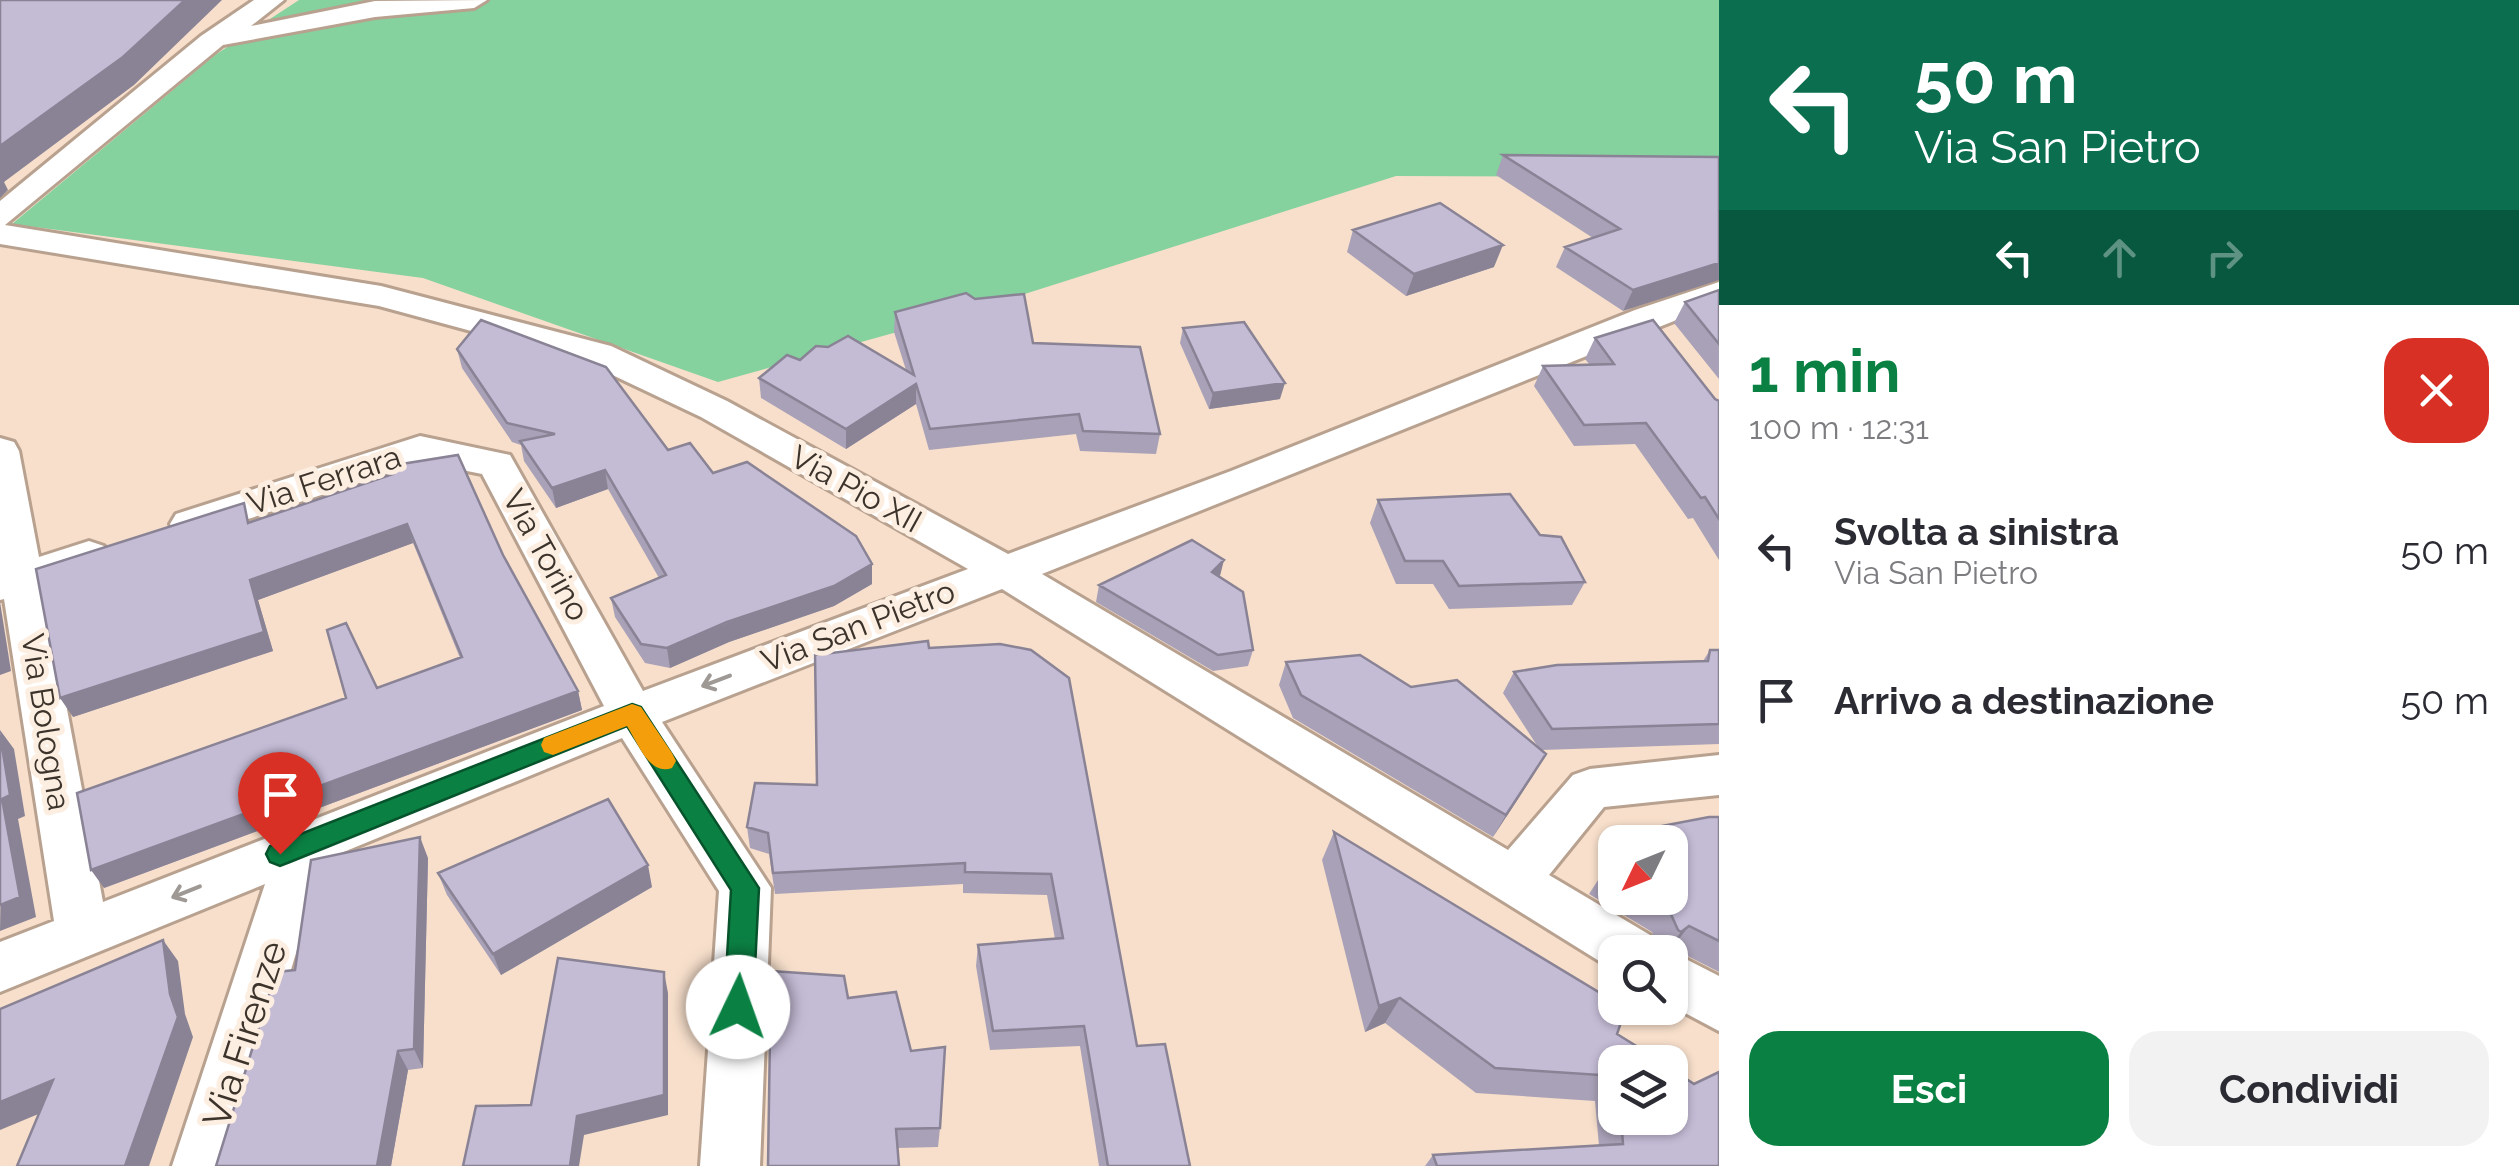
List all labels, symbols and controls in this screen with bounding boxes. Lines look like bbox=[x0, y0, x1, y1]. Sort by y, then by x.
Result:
text: 50 m bbox=[1914, 37, 2078, 119]
icon: left bbox=[1749, 40, 1879, 170]
text: Via San Pietro bbox=[1914, 121, 2201, 174]
icon: left bbox=[1987, 230, 2042, 285]
icon: ahead bbox=[2092, 230, 2147, 285]
icon: right bbox=[2197, 230, 2252, 285]
text: 1 min bbox=[1749, 336, 1900, 406]
button: close bbox=[2384, 338, 2489, 443]
text: 100 m · 12:31 bbox=[1749, 409, 1929, 446]
street label: Via Ferrara bbox=[242, 437, 405, 522]
street label: Via Pio XII bbox=[784, 437, 928, 540]
street label: Via Torino bbox=[495, 483, 598, 627]
text: Svolta a sinistra bbox=[1834, 509, 2119, 554]
icon: left bbox=[1749, 523, 1804, 578]
text: 50 m bbox=[2400, 528, 2489, 573]
text: Via San Pietro bbox=[1834, 554, 2038, 591]
street label: Via San Pietro bbox=[756, 572, 960, 679]
street label: Via Bologna bbox=[14, 631, 79, 813]
icon: arrive bbox=[1749, 673, 1804, 728]
one-way arrow bbox=[701, 674, 732, 692]
text: Arrivo a destinazione bbox=[1834, 678, 2214, 723]
text: 50 m bbox=[2400, 678, 2489, 723]
pin bbox=[238, 752, 323, 855]
icon: arrive bbox=[253, 767, 308, 822]
north arrow bbox=[1598, 825, 1688, 915]
map controls bbox=[1598, 825, 1688, 1135]
one-way arrow bbox=[172, 885, 202, 903]
street label: Via Firenze bbox=[193, 935, 296, 1133]
button: search bbox=[1598, 935, 1688, 1025]
position arrow bbox=[686, 955, 790, 1059]
button: Esci bbox=[1749, 1031, 2109, 1146]
button: Condividi bbox=[2129, 1031, 2489, 1146]
button: layers bbox=[1598, 1045, 1688, 1135]

